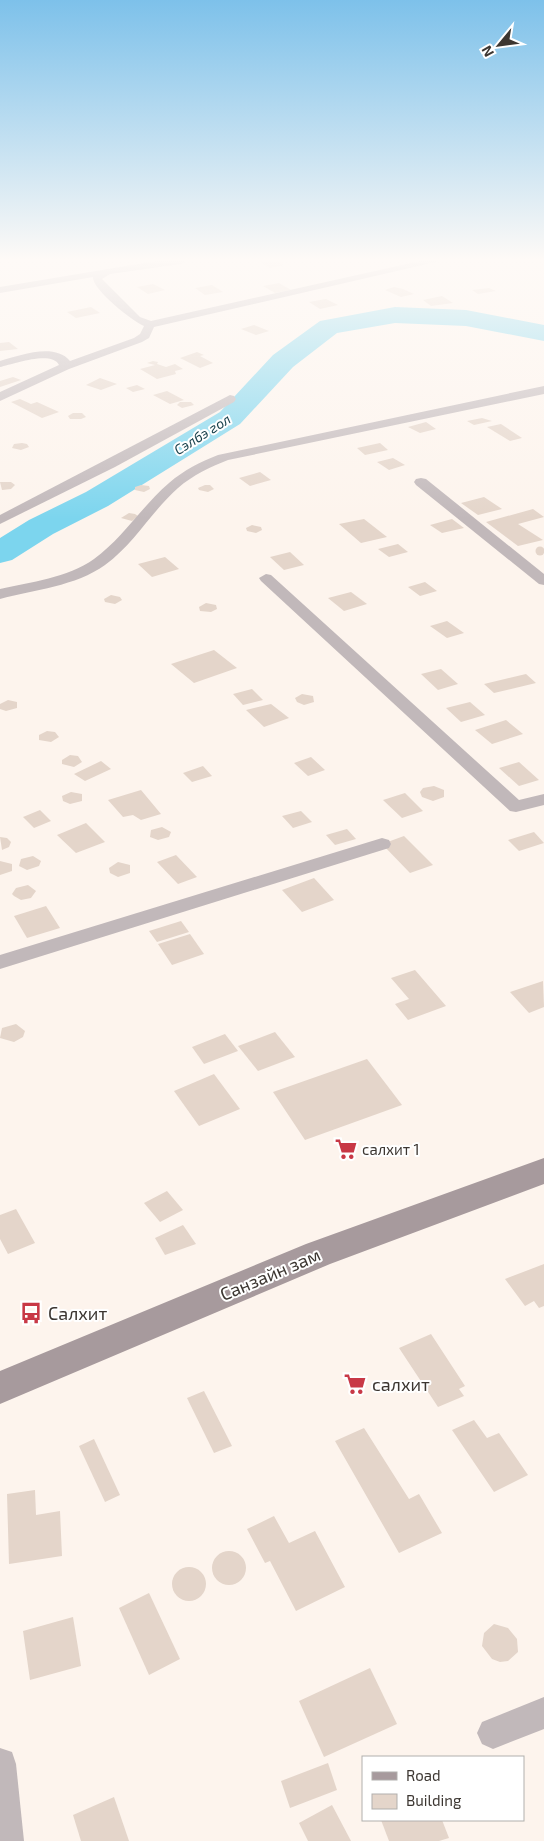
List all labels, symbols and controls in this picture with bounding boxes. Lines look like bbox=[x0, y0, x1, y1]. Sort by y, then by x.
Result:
north arrow bbox=[474, 20, 524, 70]
text: N bbox=[477, 43, 497, 60]
water label: Сэлбэ гол bbox=[170, 410, 234, 458]
supermarket icon: салхит 1 bbox=[333, 1136, 359, 1162]
place label: салхит 1 bbox=[362, 1140, 420, 1158]
street label: Санзайн зам bbox=[216, 1243, 324, 1305]
bus stop icon: Салхит bbox=[18, 1300, 44, 1326]
place label: Салхит bbox=[48, 1302, 107, 1324]
supermarket icon: салхит bbox=[342, 1371, 368, 1397]
place label: салхит bbox=[372, 1373, 430, 1395]
legend bbox=[362, 1756, 524, 1821]
text: Road bbox=[406, 1766, 441, 1784]
text: Building bbox=[406, 1791, 462, 1809]

